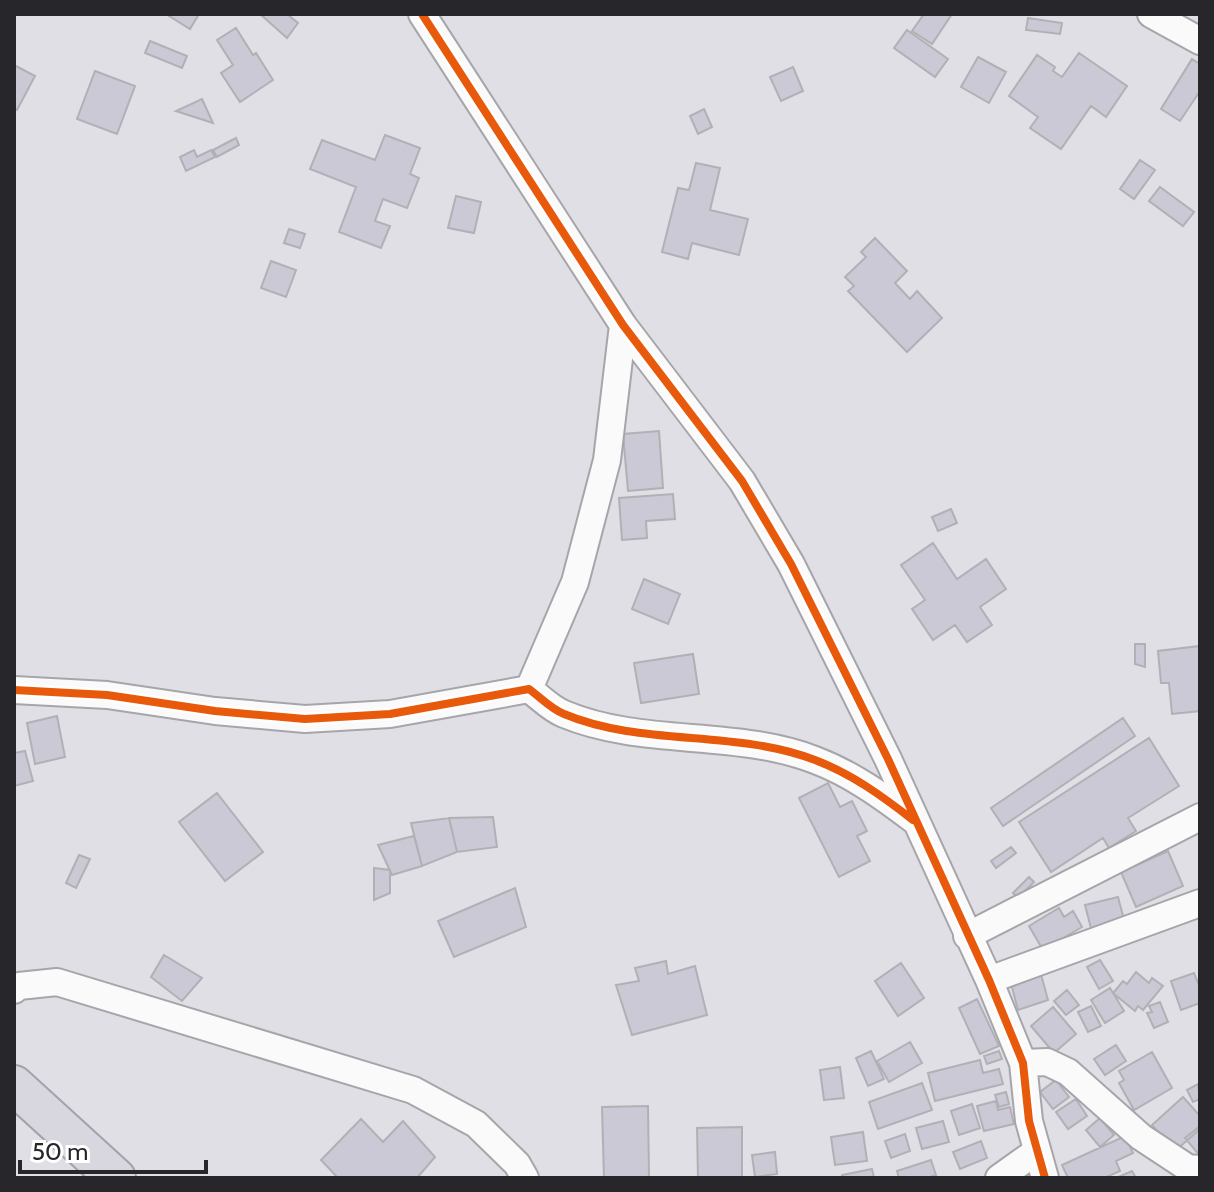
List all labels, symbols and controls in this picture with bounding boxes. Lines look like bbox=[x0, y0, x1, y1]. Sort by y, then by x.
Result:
scale bar bbox=[20, 1124, 206, 1174]
text: 50 m bbox=[32, 1137, 88, 1166]

